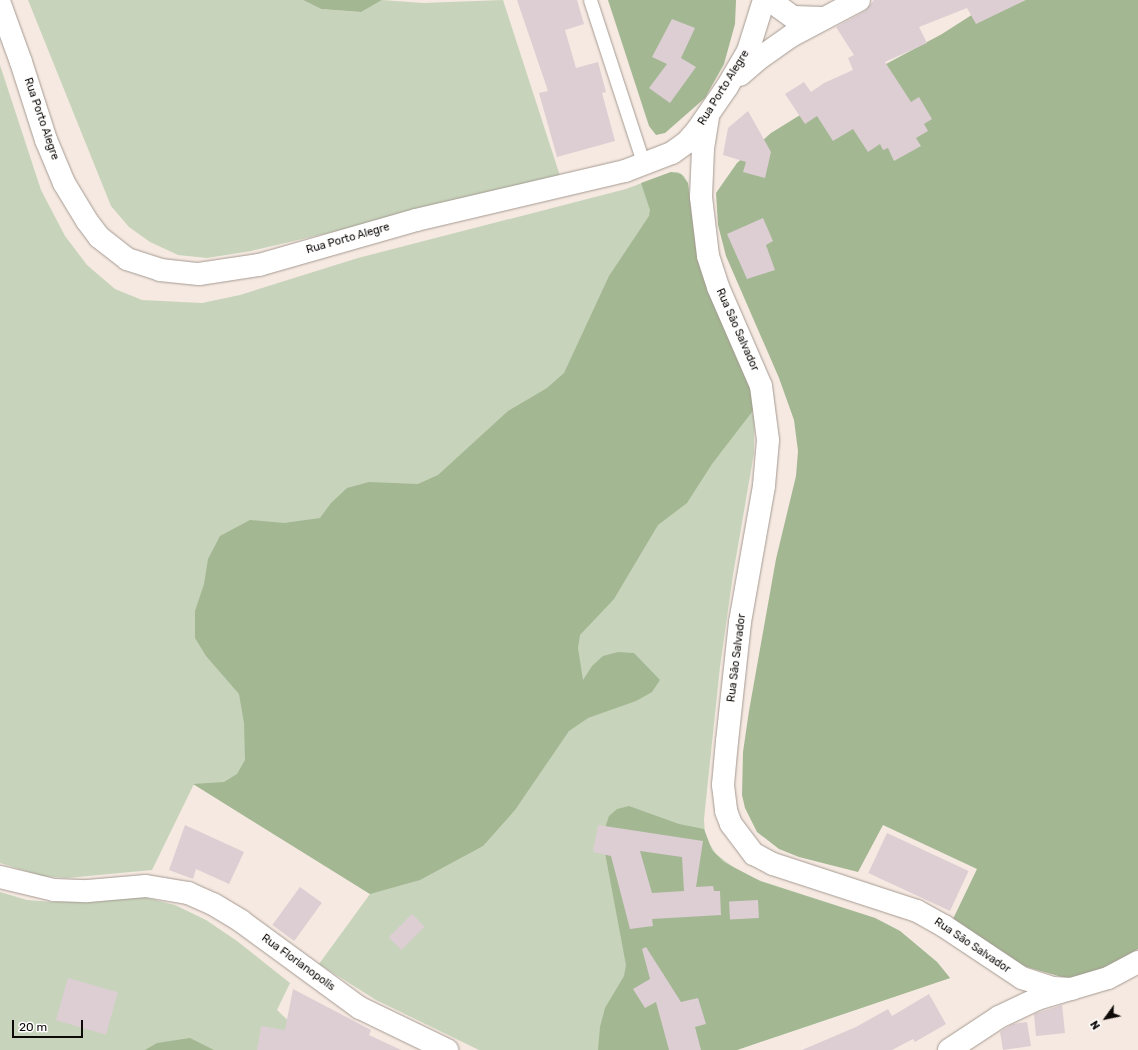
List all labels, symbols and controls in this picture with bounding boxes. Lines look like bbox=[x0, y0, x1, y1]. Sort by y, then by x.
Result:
street label: Rua Porto Alegre bbox=[696, 48, 752, 128]
street label: Rua Porto Alegre bbox=[21, 76, 61, 162]
street label: Rua Porto Alegre bbox=[305, 221, 391, 257]
street label: Rua São Salvador bbox=[713, 287, 761, 373]
street label: Rua São Salvador bbox=[725, 613, 749, 703]
street label: Rua São Salvador bbox=[931, 916, 1013, 976]
street label: Rua Florianopolis bbox=[259, 932, 337, 994]
north arrow bbox=[1086, 998, 1126, 1038]
scale bar bbox=[14, 1012, 85, 1038]
text: N bbox=[1088, 1018, 1103, 1032]
text: 20 m bbox=[19, 1020, 47, 1034]

